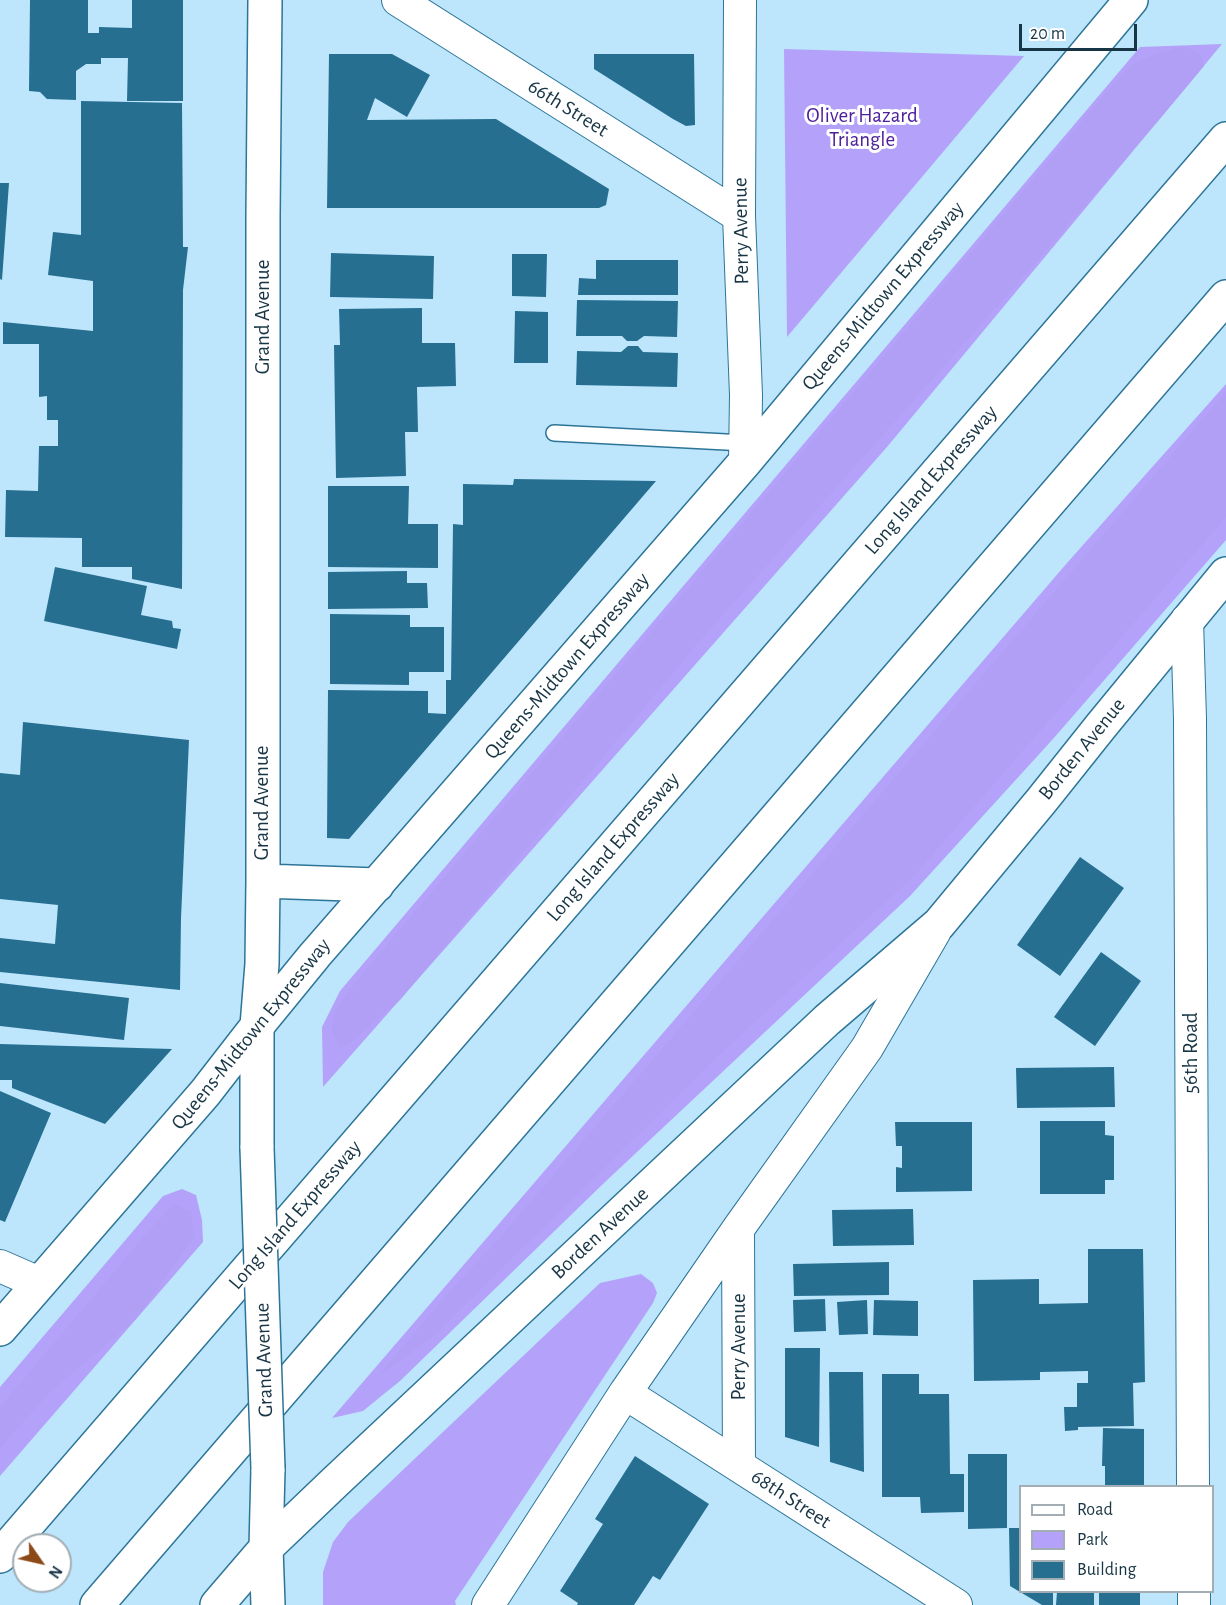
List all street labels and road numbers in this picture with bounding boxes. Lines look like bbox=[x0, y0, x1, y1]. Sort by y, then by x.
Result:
street label: 66th Street bbox=[523, 73, 613, 143]
street label: Perry Avenue bbox=[727, 177, 755, 285]
street label: Queens-Midtown Expressway bbox=[796, 196, 970, 396]
street label: Grand Avenue bbox=[250, 260, 276, 374]
street label: Long Island Expressway bbox=[859, 400, 1003, 560]
street label: Queens-Midtown Expressway bbox=[479, 567, 655, 765]
street label: Borden Avenue bbox=[1033, 693, 1131, 805]
street label: Grand Avenue bbox=[249, 746, 275, 860]
street label: Long Island Expressway bbox=[541, 767, 685, 927]
street label: Queens-Midtown Expressway bbox=[166, 933, 336, 1135]
street label: 56th Road bbox=[1178, 1012, 1204, 1094]
street label: Long Island Expressway bbox=[223, 1135, 367, 1295]
street label: Borden Avenue bbox=[546, 1181, 654, 1285]
street label: Perry Avenue bbox=[726, 1293, 752, 1401]
street label: Grand Avenue bbox=[249, 1302, 279, 1418]
street label: 68th Street bbox=[746, 1464, 836, 1534]

